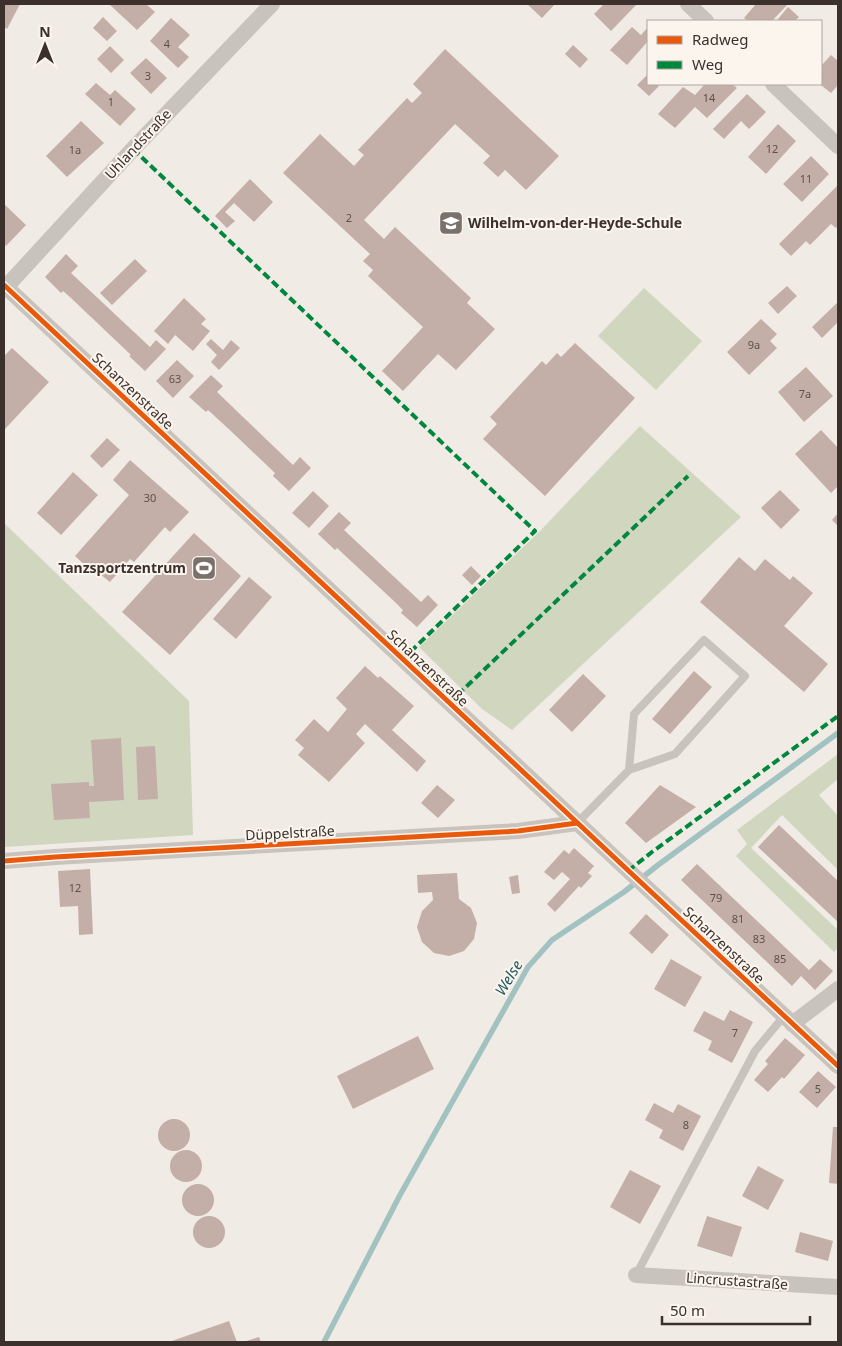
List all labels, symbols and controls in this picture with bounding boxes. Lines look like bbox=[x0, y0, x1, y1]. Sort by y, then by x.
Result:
north arrow bbox=[20, 20, 70, 70]
legend bbox=[647, 20, 822, 85]
text: N bbox=[39, 22, 51, 41]
text: Radweg bbox=[692, 29, 748, 49]
house number: 4 bbox=[164, 36, 171, 51]
text: Weg bbox=[692, 54, 723, 74]
house number: 3 bbox=[145, 68, 151, 83]
house number: 14 bbox=[703, 90, 716, 105]
house number: 1 bbox=[108, 94, 114, 109]
street label: Uhlandstraße bbox=[100, 104, 175, 183]
house number: 12 bbox=[766, 141, 778, 156]
house number: 1a bbox=[69, 142, 81, 157]
house number: 11 bbox=[800, 171, 812, 186]
house number: 2 bbox=[346, 210, 352, 225]
school or university icon: Wilhelm-von-der-Heyde-Schule bbox=[438, 210, 464, 236]
place label: Wilhelm-von-der-Heyde-Schule bbox=[468, 213, 682, 232]
house number: 9a bbox=[748, 337, 760, 352]
street label: Schanzenstraße bbox=[89, 348, 178, 433]
house number: 63 bbox=[169, 371, 181, 386]
house number: 7a bbox=[799, 386, 811, 401]
house number: 30 bbox=[144, 490, 156, 505]
sports icon: Tanzsportzentrum bbox=[191, 555, 217, 581]
place label: Tanzsportzentrum bbox=[58, 558, 186, 577]
street label: Schanzenstraße bbox=[384, 625, 473, 710]
street label: Düppelstraße bbox=[245, 821, 335, 844]
house number: 12 bbox=[69, 880, 81, 895]
house number: 79 bbox=[710, 890, 722, 905]
street label: Schanzenstraße bbox=[680, 902, 769, 987]
house number: 81 bbox=[732, 911, 744, 926]
house number: 83 bbox=[753, 931, 765, 946]
house number: 85 bbox=[774, 951, 786, 966]
water label: Welse bbox=[490, 956, 527, 999]
house number: 7 bbox=[732, 1025, 738, 1040]
house number: 5 bbox=[815, 1081, 821, 1096]
house number: 8 bbox=[683, 1117, 689, 1132]
street label: Lincrustastraße bbox=[685, 1267, 789, 1294]
scale bar bbox=[662, 1294, 810, 1326]
text: 50 m bbox=[670, 1300, 705, 1320]

